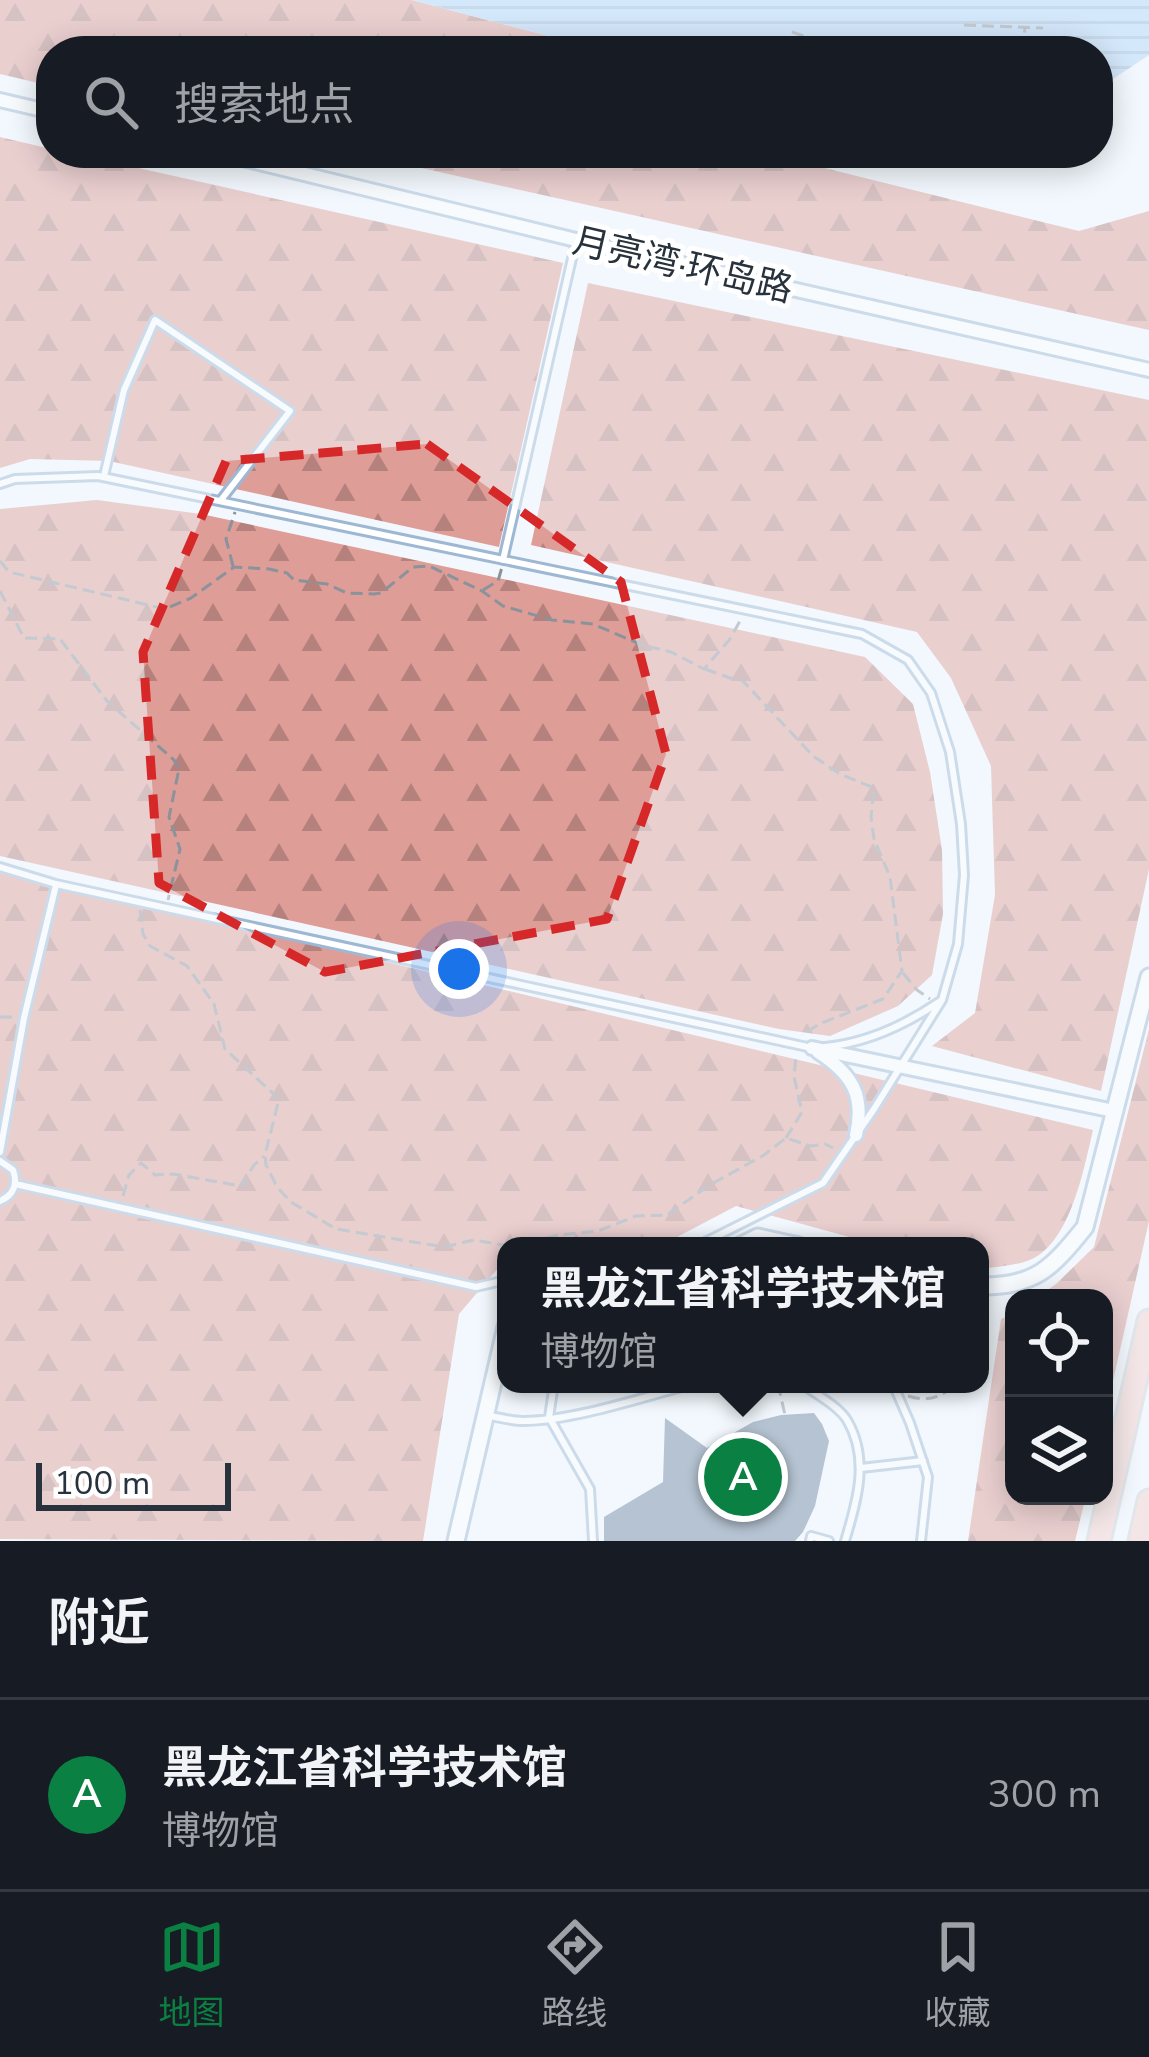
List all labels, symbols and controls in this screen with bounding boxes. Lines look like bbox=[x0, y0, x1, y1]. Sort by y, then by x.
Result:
search box bbox=[36, 36, 1113, 168]
icon: search bbox=[78, 69, 144, 135]
text: 搜索地点 bbox=[174, 75, 354, 136]
street label: 月亮湾·环岛路 bbox=[568, 216, 797, 315]
your location bbox=[429, 939, 489, 999]
popup bbox=[497, 1237, 989, 1393]
text: 黑龙江省科学技术馆 bbox=[540, 1259, 946, 1320]
map controls bbox=[1005, 1289, 1113, 1505]
button: locate bbox=[1005, 1289, 1113, 1397]
text: 博物馆 bbox=[540, 1326, 658, 1379]
button: layers bbox=[1005, 1397, 1113, 1505]
pin: A bbox=[704, 1432, 782, 1522]
scale bar bbox=[36, 1457, 231, 1510]
text: 100 m bbox=[54, 1461, 150, 1506]
text: 附近 bbox=[48, 1588, 150, 1658]
text: 黑龙江省科学技术馆 bbox=[162, 1738, 567, 1799]
text: A bbox=[72, 1768, 102, 1821]
text: 300 m bbox=[987, 1768, 1101, 1821]
text: 博物馆 bbox=[162, 1805, 279, 1858]
tab: 地图 bbox=[159, 1914, 225, 2036]
tab: 路线 bbox=[542, 1914, 608, 2036]
tab: 收藏 bbox=[925, 1914, 991, 2036]

